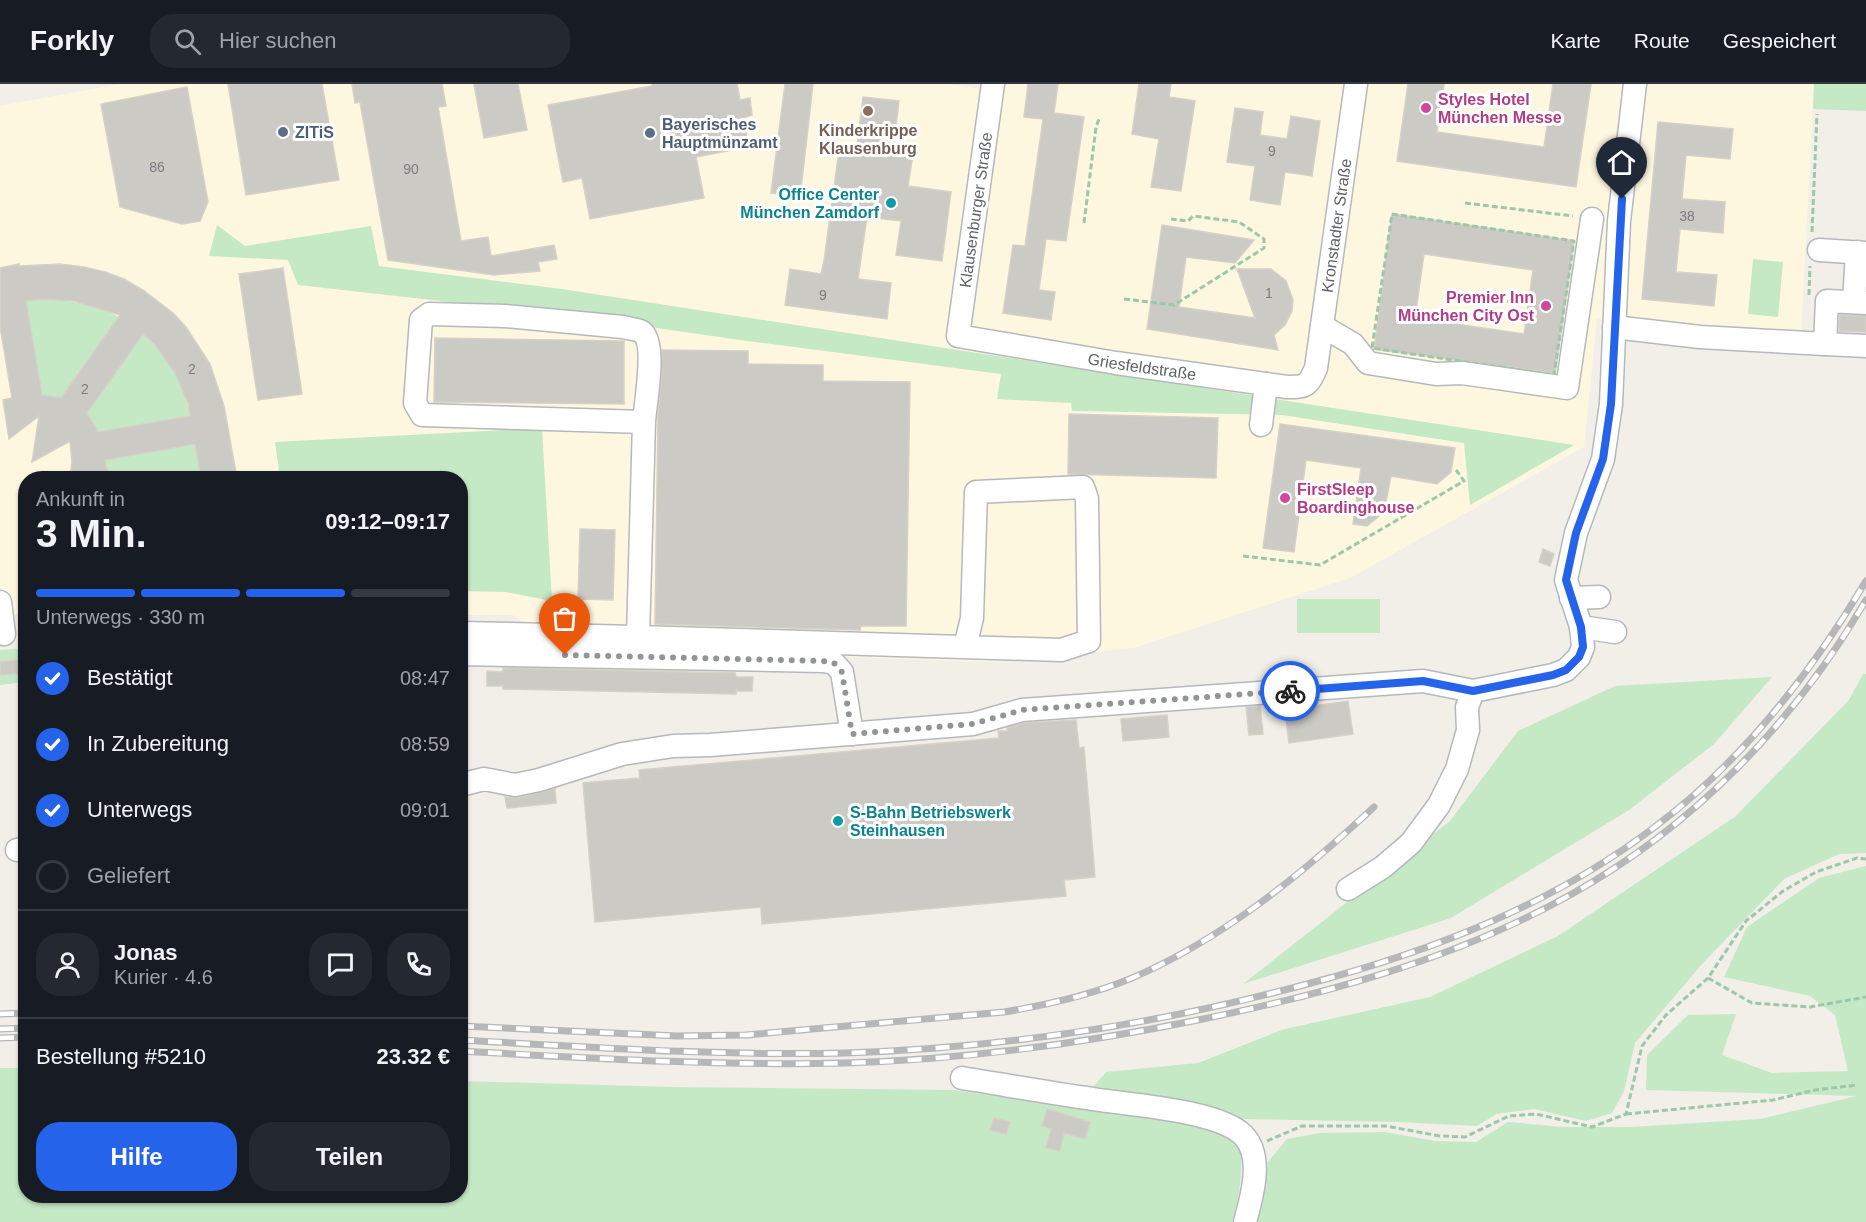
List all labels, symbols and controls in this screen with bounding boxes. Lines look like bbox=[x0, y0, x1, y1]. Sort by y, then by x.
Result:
search box bbox=[150, 14, 570, 68]
text: Forkly bbox=[30, 25, 114, 56]
icon: search bbox=[171, 25, 204, 58]
text: Hier suchen bbox=[219, 28, 336, 53]
text: Karte bbox=[1551, 29, 1601, 52]
text: Route bbox=[1634, 29, 1690, 52]
text: Gespeichert bbox=[1723, 29, 1836, 52]
place label: Styles Hotel München Messe bbox=[1438, 91, 1562, 126]
marker: Styles Hotel München Messe bbox=[1419, 101, 1433, 115]
marker: Kinderkrippe Klausenburg bbox=[861, 104, 875, 118]
place label: Bayerisches Hauptmünzamt bbox=[662, 116, 778, 151]
place label: Kinderkrippe Klausenburg bbox=[819, 122, 917, 157]
place label: ZITiS bbox=[295, 124, 334, 141]
marker: ZITiS bbox=[276, 125, 290, 139]
marker: Bayerisches Hauptmünzamt bbox=[643, 126, 657, 140]
street label: Klausenburger Straße bbox=[957, 131, 995, 289]
pin bbox=[1596, 137, 1647, 199]
house number: 9 bbox=[1268, 143, 1276, 159]
icon: home bbox=[1605, 146, 1638, 179]
street label: Kronstadter Straße bbox=[1318, 157, 1354, 294]
house number: 86 bbox=[149, 159, 165, 175]
house number: 90 bbox=[403, 161, 419, 177]
place label: Office Center München Zamdorf bbox=[740, 186, 880, 221]
marker: Office Center München Zamdorf bbox=[884, 196, 898, 210]
house number: 38 bbox=[1679, 208, 1695, 224]
house number: 1 bbox=[1265, 285, 1273, 301]
house number: 9 bbox=[819, 287, 827, 303]
place label: Premier Inn München City Ost bbox=[1398, 289, 1535, 324]
marker: Premier Inn München City Ost bbox=[1539, 299, 1553, 313]
street label: Griesfeldstraße bbox=[1087, 350, 1198, 383]
house number: 2 bbox=[188, 361, 196, 377]
house number: 2 bbox=[81, 381, 89, 397]
place label: FirstSleep Boardinghouse bbox=[1297, 481, 1414, 516]
text: Ankunft in bbox=[36, 488, 125, 510]
marker: FirstSleep Boardinghouse bbox=[1278, 491, 1292, 505]
text: 09:12–09:17 bbox=[325, 509, 450, 534]
text: 3 Min. bbox=[36, 512, 147, 555]
pin bbox=[539, 593, 590, 655]
icon: bag bbox=[548, 602, 581, 635]
text: Unterwegs · 330 m bbox=[36, 606, 205, 628]
courier bbox=[1260, 661, 1320, 721]
icon: check bbox=[36, 662, 69, 695]
text: Bestätigt bbox=[87, 665, 173, 690]
text: 08:47 bbox=[400, 667, 450, 689]
icon: bike bbox=[1274, 675, 1307, 708]
icon: check bbox=[36, 728, 69, 761]
text: In Zubereitung bbox=[87, 731, 229, 756]
text: 08:59 bbox=[400, 733, 450, 755]
icon: check bbox=[36, 794, 69, 827]
text: Unterwegs bbox=[87, 797, 192, 822]
text: 09:01 bbox=[400, 799, 450, 821]
place label: S-Bahn Betriebswerk Steinhausen bbox=[850, 804, 1011, 839]
marker: S-Bahn Betriebswerk Steinhausen bbox=[831, 814, 845, 828]
text: Geliefert bbox=[87, 863, 170, 888]
button: person bbox=[36, 933, 99, 996]
button: chat bbox=[309, 933, 372, 996]
button: phone bbox=[387, 933, 450, 996]
text: Jonas bbox=[114, 940, 178, 965]
text: Kurier · 4.6 bbox=[114, 966, 213, 988]
text: Bestellung #5210 bbox=[36, 1044, 206, 1069]
text: 23.32 € bbox=[377, 1044, 450, 1069]
button: Hilfe bbox=[36, 1122, 237, 1191]
button: Teilen bbox=[249, 1122, 450, 1191]

